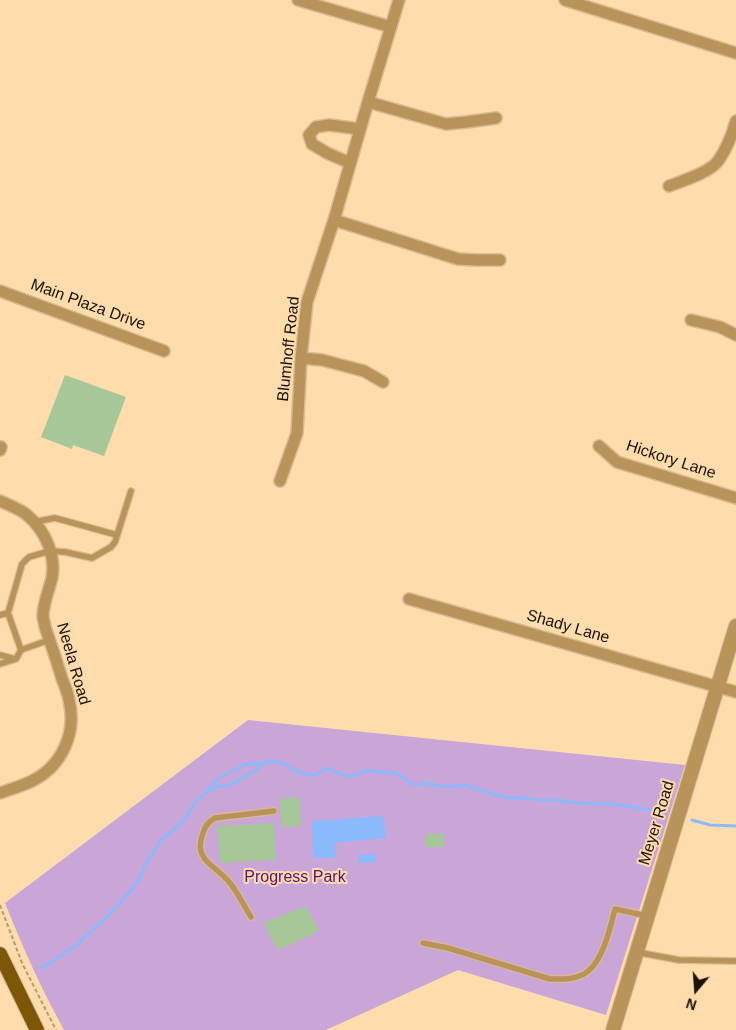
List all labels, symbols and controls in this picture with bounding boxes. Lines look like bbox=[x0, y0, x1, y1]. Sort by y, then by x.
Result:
street label: Main Plaza Drive bbox=[28, 275, 148, 335]
street label: Blumhoff Road bbox=[274, 296, 304, 402]
street label: Hickory Lane bbox=[624, 436, 718, 484]
street label: Shady Lane bbox=[524, 606, 612, 648]
street label: Neela Road bbox=[52, 621, 94, 707]
street label: Meyer Road bbox=[635, 779, 679, 867]
park label: Progress Park bbox=[244, 868, 346, 888]
north arrow bbox=[671, 965, 721, 1015]
text: N bbox=[684, 995, 699, 1013]

